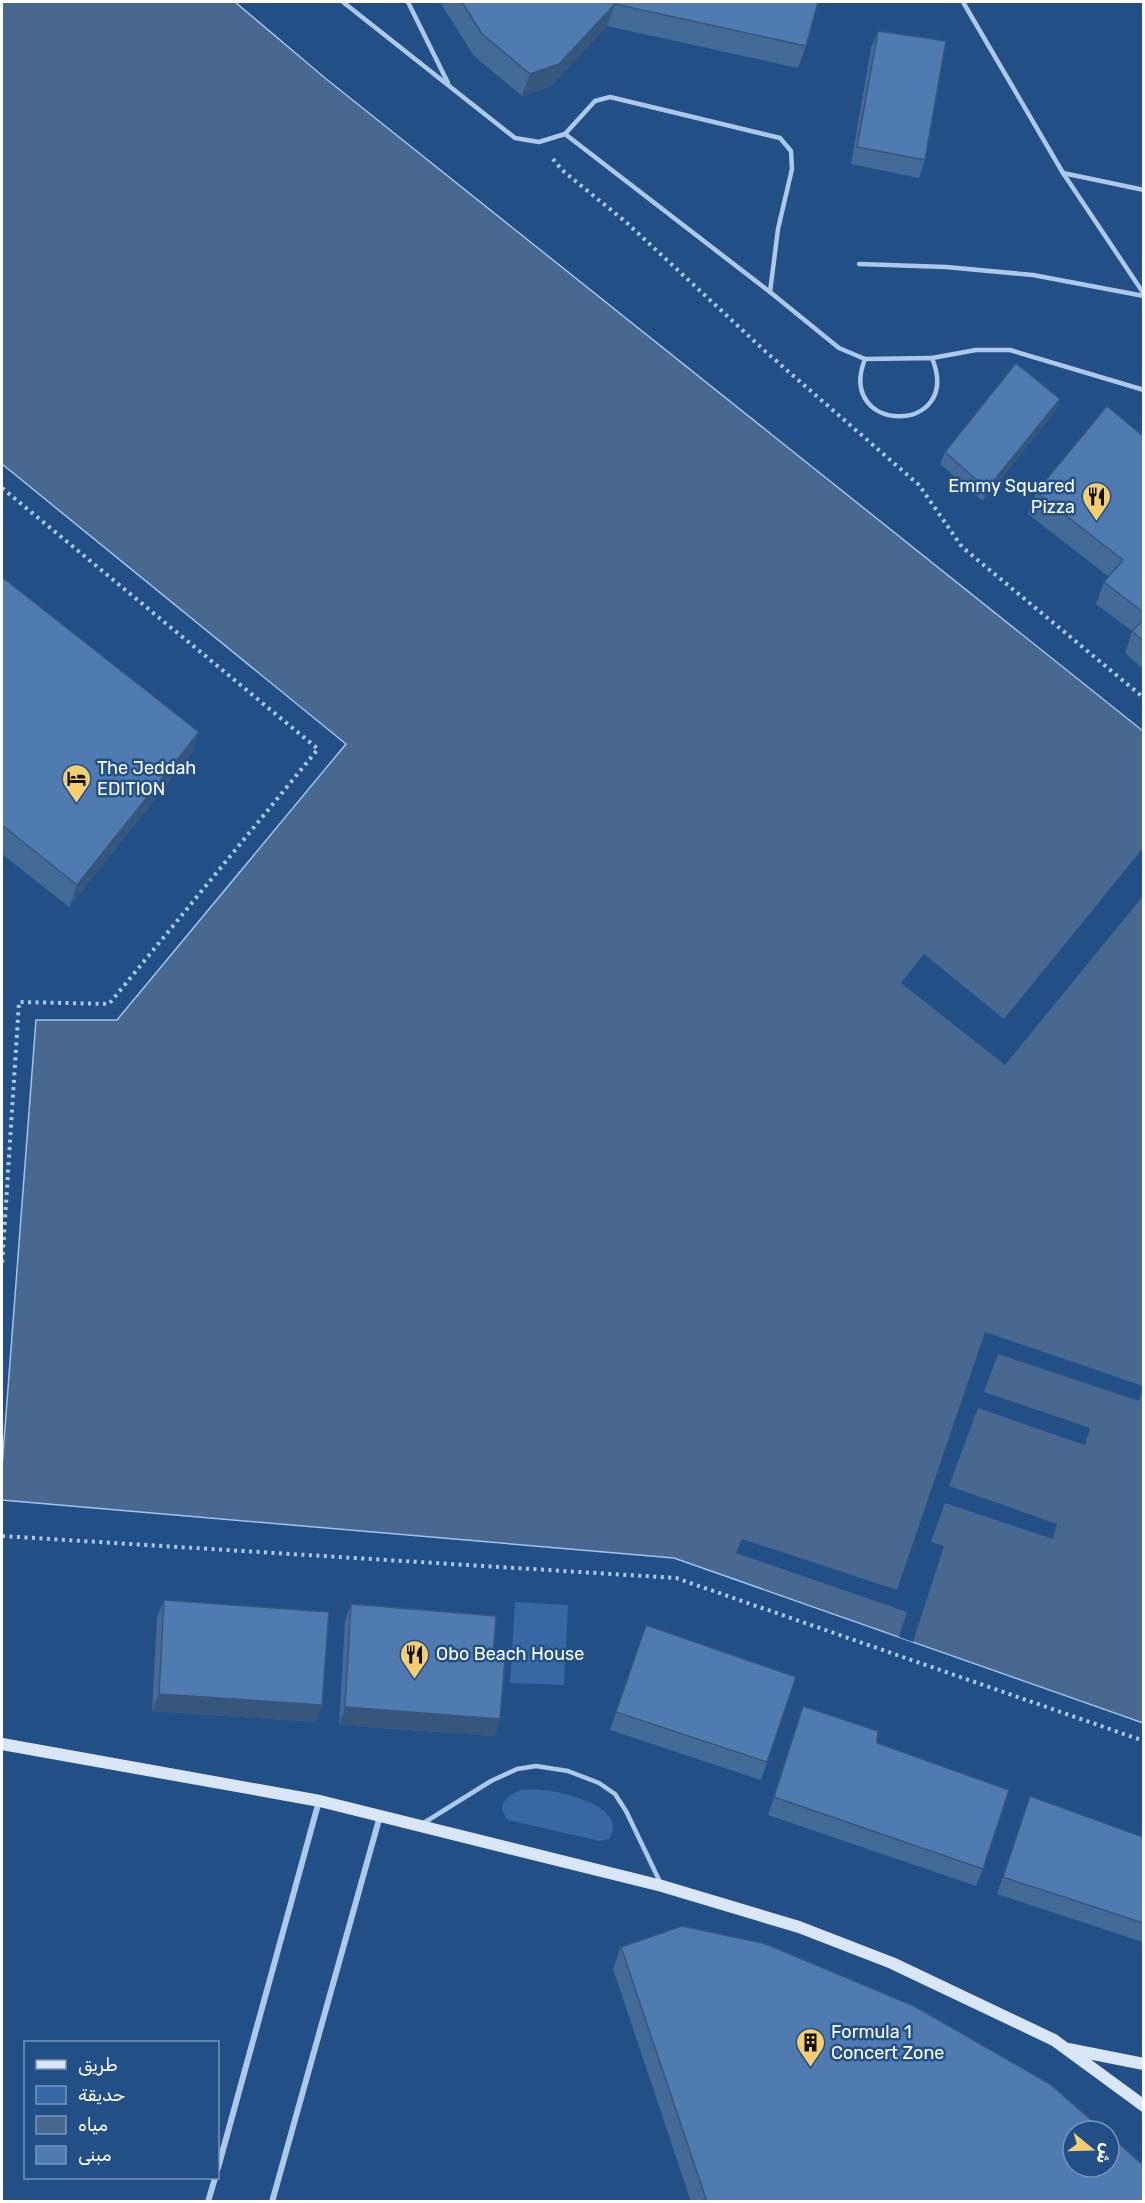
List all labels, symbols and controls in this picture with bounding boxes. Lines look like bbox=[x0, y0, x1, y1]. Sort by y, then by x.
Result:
place label: Emmy Squared Pizza bbox=[948, 475, 1075, 518]
restaurant icon: Emmy Squared Pizza bbox=[1080, 480, 1112, 522]
place label: The Jeddah EDITION bbox=[97, 757, 196, 800]
hotel icon: The Jeddah EDITION bbox=[60, 762, 92, 804]
restaurant icon: Obo Beach House bbox=[399, 1638, 431, 1680]
place label: Obo Beach House bbox=[436, 1643, 584, 1665]
place label: Formula 1 Concert Zone bbox=[831, 2021, 944, 2064]
building icon: Formula 1 Concert Zone bbox=[794, 2026, 826, 2068]
legend bbox=[24, 2041, 219, 2179]
text: طريق bbox=[78, 2054, 118, 2076]
text: حديقة bbox=[78, 2084, 125, 2106]
text: مياه bbox=[78, 2114, 108, 2136]
north arrow bbox=[1061, 2119, 1121, 2179]
text: ش bbox=[1092, 2141, 1117, 2166]
text: مبنى bbox=[78, 2144, 112, 2166]

